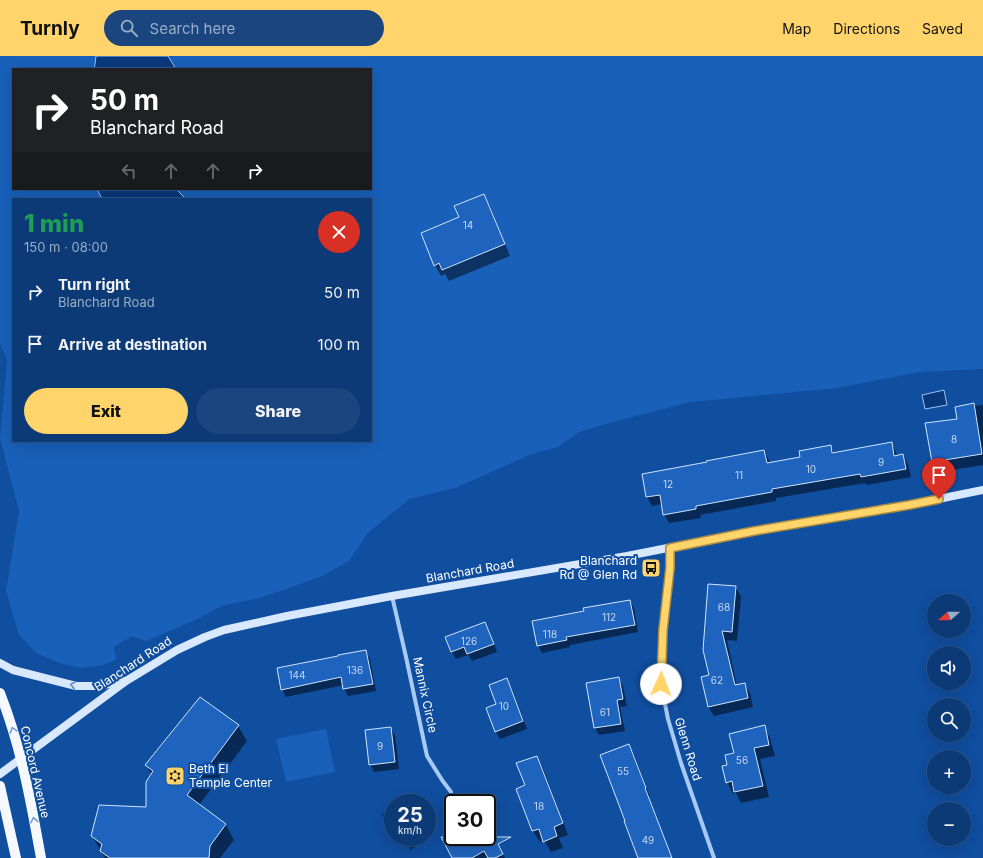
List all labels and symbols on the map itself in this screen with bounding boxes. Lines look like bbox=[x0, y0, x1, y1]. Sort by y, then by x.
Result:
house number: 14 bbox=[463, 219, 473, 231]
house number: 8 bbox=[951, 433, 957, 445]
house number: 9 bbox=[878, 456, 884, 468]
pin bbox=[922, 458, 956, 499]
house number: 10 bbox=[806, 463, 816, 475]
house number: 11 bbox=[735, 469, 743, 481]
house number: 12 bbox=[663, 478, 673, 490]
place label: Blanchard Rd @ Glen Rd bbox=[560, 553, 637, 582]
street label: Blanchard Road bbox=[425, 555, 515, 586]
bus stop icon: Blanchard Rd @ Glen Rd bbox=[640, 557, 662, 579]
north arrow bbox=[927, 594, 971, 638]
house number: 68 bbox=[718, 601, 730, 613]
house number: 112 bbox=[602, 611, 616, 623]
house number: 118 bbox=[543, 628, 557, 640]
street label: Blanchard Road bbox=[91, 633, 174, 694]
house number: 126 bbox=[461, 635, 477, 647]
street label: Mannix Circle bbox=[410, 656, 441, 734]
position arrow bbox=[640, 663, 682, 705]
house number: 136 bbox=[347, 664, 363, 676]
house number: 144 bbox=[289, 669, 306, 681]
house number: 62 bbox=[711, 674, 723, 686]
one-way arrow bbox=[70, 681, 76, 690]
house number: 10 bbox=[499, 700, 509, 712]
house number: 61 bbox=[600, 706, 610, 718]
street label: Glenn Road bbox=[672, 715, 705, 782]
street label: Concord Avenue bbox=[18, 724, 53, 820]
one-way arrow bbox=[9, 727, 18, 734]
house number: 9 bbox=[377, 740, 383, 752]
house number: 56 bbox=[736, 754, 748, 766]
place label: Beth El Temple Center bbox=[189, 761, 273, 790]
synagogue icon: Beth El Temple Center bbox=[164, 765, 186, 787]
house number: 55 bbox=[617, 765, 629, 777]
speed limit sign: 30 bbox=[444, 794, 496, 846]
house number: 18 bbox=[534, 800, 544, 812]
one-way arrow bbox=[30, 817, 38, 823]
house number: 49 bbox=[642, 834, 654, 846]

